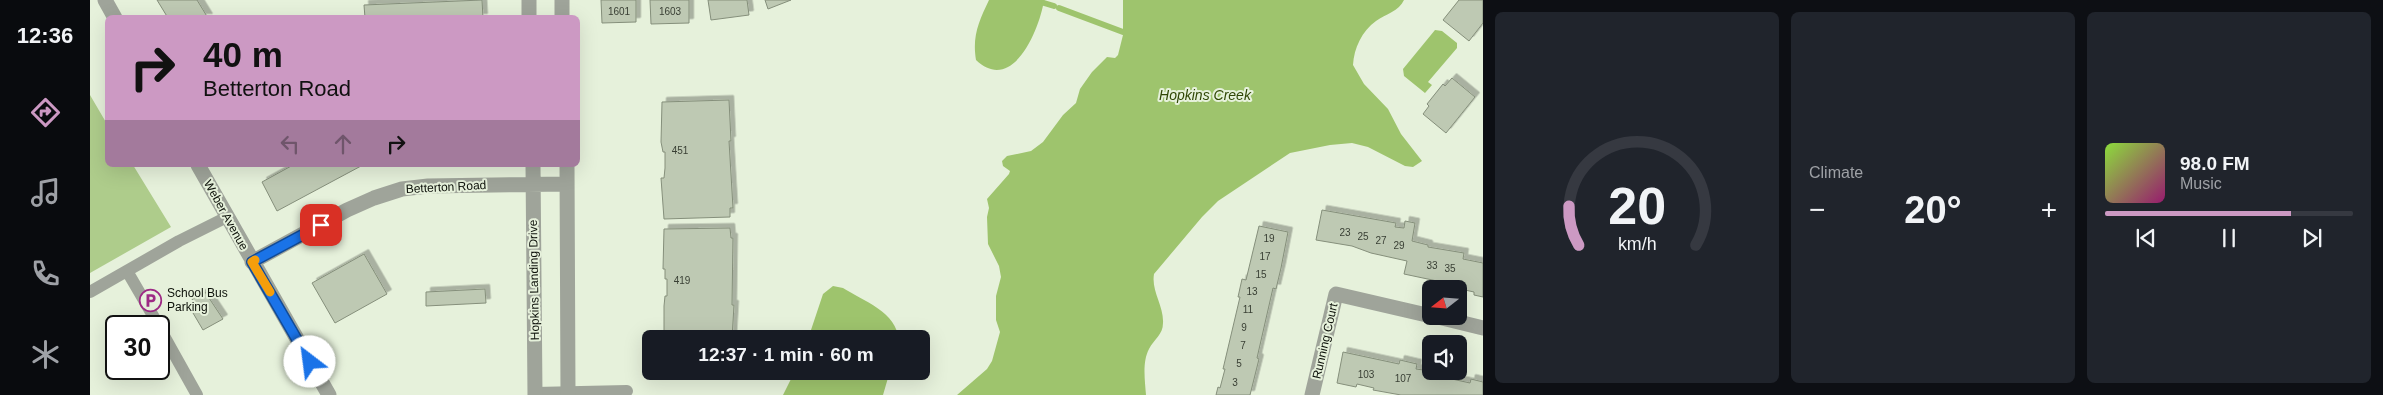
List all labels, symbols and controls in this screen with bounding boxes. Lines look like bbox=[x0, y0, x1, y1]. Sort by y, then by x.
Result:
house number: 1601 bbox=[608, 6, 631, 17]
house number: 1603 bbox=[659, 6, 682, 17]
text: 12:36 bbox=[17, 23, 73, 48]
icon: right bbox=[120, 35, 185, 100]
text: 40 m bbox=[203, 35, 283, 74]
text: Betterton Road bbox=[203, 76, 351, 101]
water label: Hopkins Creek bbox=[1159, 87, 1252, 103]
icon: directions bbox=[28, 95, 63, 130]
icon: left bbox=[276, 130, 304, 158]
icon: ahead bbox=[329, 130, 357, 158]
icon: right bbox=[382, 130, 410, 158]
house number: 451 bbox=[672, 145, 689, 156]
text: 98.0 FM bbox=[2180, 153, 2250, 174]
text: Climate bbox=[1809, 164, 1863, 181]
icon: music bbox=[28, 175, 63, 210]
text: Music bbox=[2180, 175, 2222, 192]
street label: Weber Avenue bbox=[201, 177, 251, 253]
text: 20 bbox=[1608, 177, 1666, 235]
street label: Betterton Road bbox=[405, 178, 487, 196]
text: 20° bbox=[1904, 189, 1962, 231]
text: − bbox=[1809, 194, 1825, 225]
text: + bbox=[2041, 194, 2057, 225]
pin bbox=[300, 204, 342, 246]
icon: arrive bbox=[307, 211, 335, 239]
street label: Hopkins Landing Drive bbox=[526, 219, 542, 340]
icon: previous bbox=[2132, 224, 2160, 252]
icon: pause bbox=[2215, 224, 2243, 252]
icon: next bbox=[2298, 224, 2326, 252]
house number: 23 bbox=[1339, 227, 1351, 238]
house number: 25 bbox=[1357, 231, 1369, 242]
house number: 19 bbox=[1263, 233, 1275, 244]
text: km/h bbox=[1618, 234, 1656, 254]
house number: 27 bbox=[1375, 235, 1387, 246]
house number: 29 bbox=[1393, 240, 1405, 251]
house number: 17 bbox=[1259, 251, 1271, 262]
icon: phone bbox=[28, 256, 63, 291]
house number: 33 bbox=[1426, 260, 1438, 271]
house number: 35 bbox=[1444, 263, 1456, 274]
house number: 15 bbox=[1255, 269, 1267, 280]
house number: 419 bbox=[674, 275, 691, 286]
north arrow bbox=[1422, 280, 1468, 325]
map controls bbox=[1422, 280, 1467, 380]
place label: School Bus Parking bbox=[167, 286, 228, 314]
house number: 13 bbox=[1246, 286, 1258, 297]
parking icon: School Bus Parking bbox=[139, 288, 163, 312]
street label: Running Court bbox=[1309, 301, 1341, 380]
house number: 11 bbox=[1243, 304, 1254, 315]
speed limit sign: 30 bbox=[105, 315, 170, 380]
house number: 9 bbox=[1241, 322, 1247, 333]
position arrow bbox=[283, 335, 335, 387]
button: sound bbox=[1422, 335, 1467, 380]
icon: climate bbox=[28, 337, 63, 372]
house number: 7 bbox=[1240, 340, 1246, 351]
text: 12:37 · 1 min · 60 m bbox=[698, 344, 874, 365]
house number: 5 bbox=[1236, 358, 1242, 369]
house number: 103 bbox=[1358, 369, 1375, 380]
house number: 107 bbox=[1395, 373, 1412, 384]
house number: 3 bbox=[1232, 377, 1238, 388]

